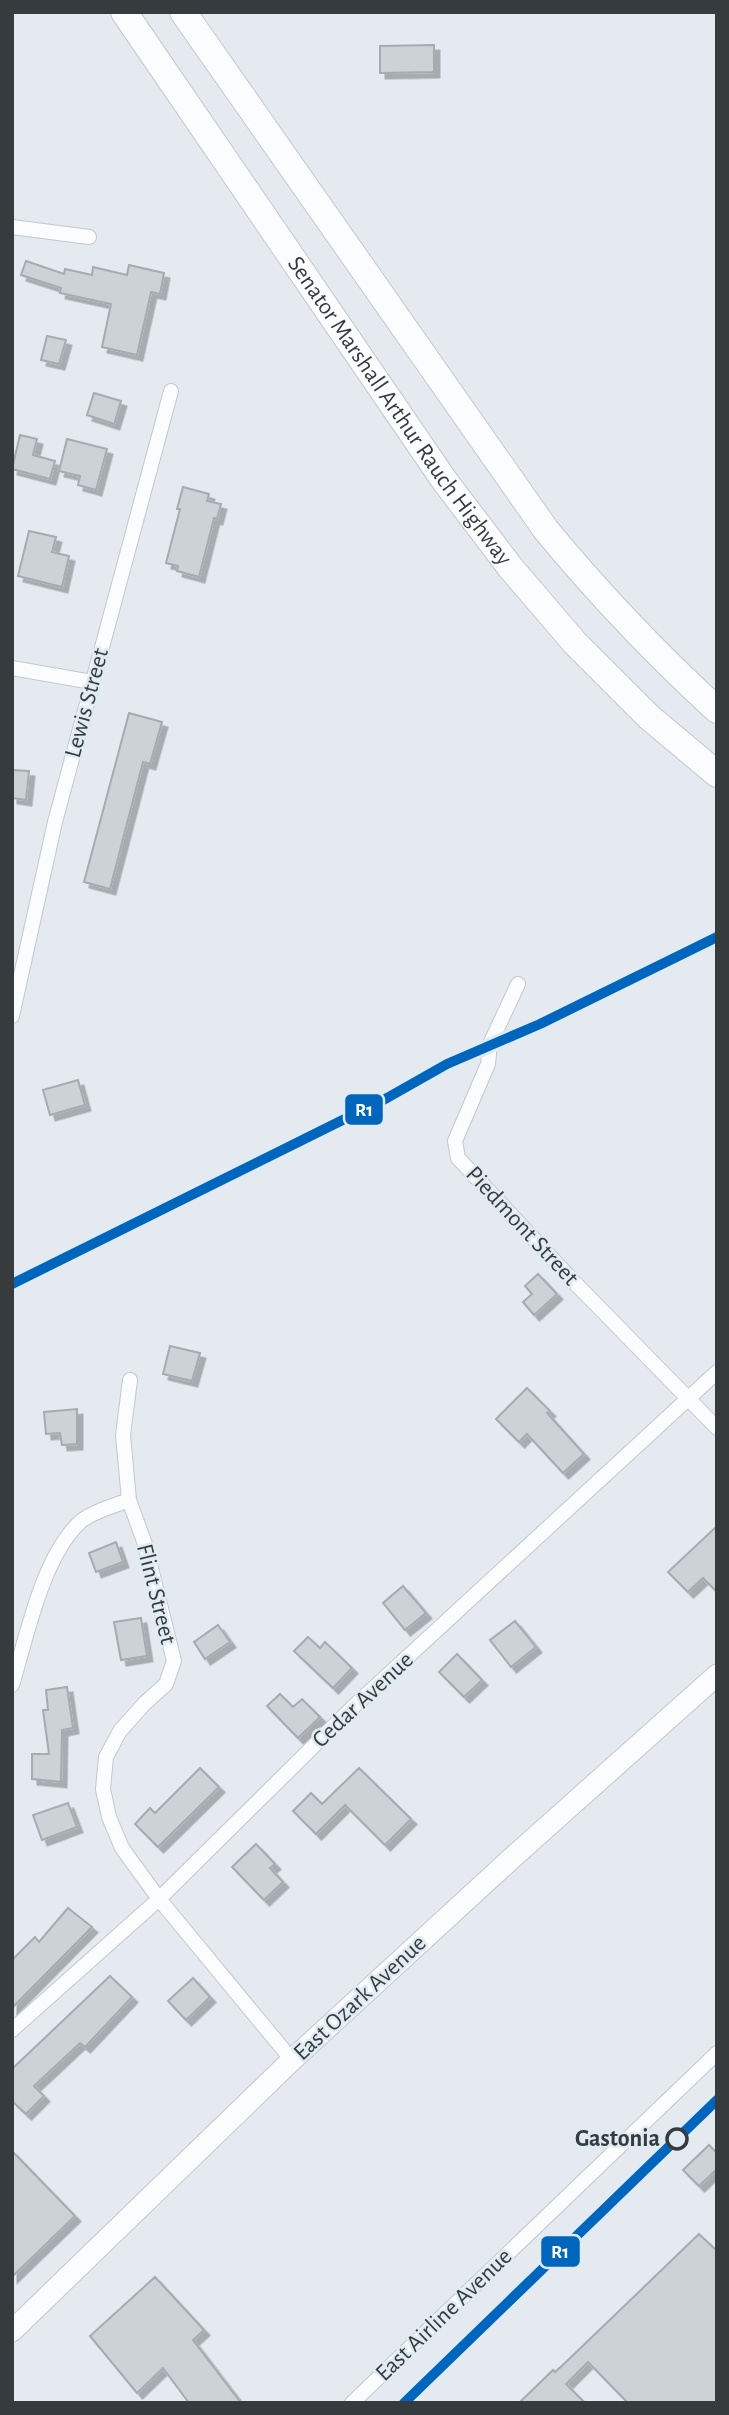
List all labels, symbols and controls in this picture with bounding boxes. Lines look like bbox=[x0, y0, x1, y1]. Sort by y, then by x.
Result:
street label: Senator Marshall Arthur Rauch Highway bbox=[283, 252, 516, 570]
street label: Lewis Street bbox=[61, 645, 113, 760]
line badge: R1 bbox=[344, 1093, 384, 1126]
text: R1 bbox=[355, 1101, 373, 1120]
street label: Piedmont Street bbox=[461, 1162, 583, 1290]
street label: Flint Street bbox=[132, 1541, 180, 1647]
street label: Cedar Avenue bbox=[308, 1648, 418, 1752]
street label: East Ozark Avenue bbox=[289, 1931, 431, 2065]
place label: Gastonia bbox=[575, 2127, 660, 2151]
marker: Gastonia bbox=[666, 2128, 688, 2150]
line badge: R1 bbox=[540, 2235, 581, 2268]
text: R1 bbox=[551, 2243, 569, 2262]
street label: East Airline Avenue bbox=[371, 2244, 517, 2386]

